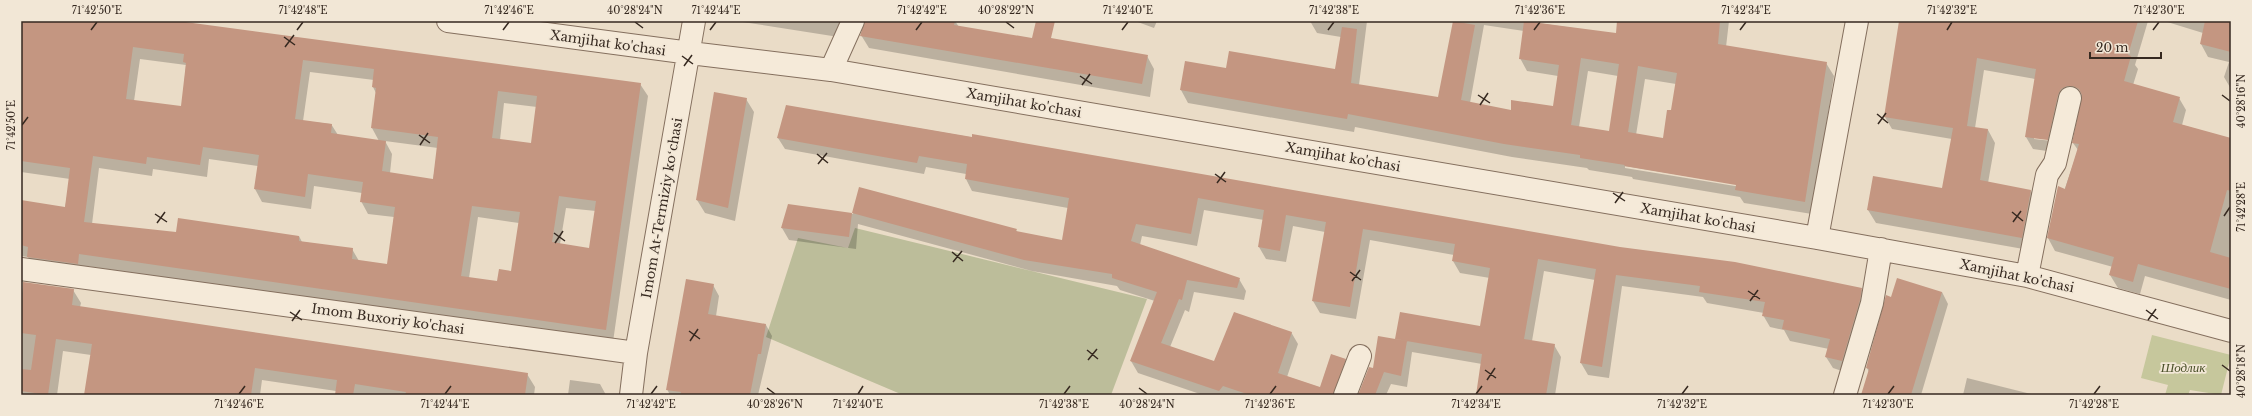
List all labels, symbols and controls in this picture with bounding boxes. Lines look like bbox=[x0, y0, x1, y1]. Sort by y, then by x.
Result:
text: 71°42'50"E bbox=[72, 4, 122, 17]
text: 71°42'48"E bbox=[278, 4, 328, 17]
text: 71°42'46"E bbox=[484, 4, 534, 17]
text: 40°28'24"N bbox=[607, 4, 663, 17]
text: 71°42'44"E bbox=[692, 4, 740, 17]
text: 71°42'42"E bbox=[897, 4, 947, 17]
text: 40°28'22"N bbox=[978, 4, 1034, 17]
text: 71°42'40"E bbox=[1103, 4, 1153, 17]
text: 71°42'38"E bbox=[1309, 4, 1359, 17]
text: 71°42'36"E bbox=[1515, 4, 1565, 17]
text: 71°42'34"E bbox=[1721, 4, 1771, 17]
text: 71°42'32"E bbox=[1927, 4, 1977, 17]
text: 71°42'30"E bbox=[2134, 4, 2184, 17]
street label: Xamjihat ko'chasi bbox=[549, 26, 668, 60]
scale bar bbox=[2090, 34, 2161, 60]
text: 20 m bbox=[2096, 40, 2128, 55]
text: 40°28'16"N bbox=[2235, 74, 2248, 128]
street label: Xamjihat ko'chasi bbox=[965, 84, 1083, 122]
text: 71°42'50"E bbox=[5, 100, 18, 150]
street label: Imom At-Termiziy koʻchasi bbox=[638, 116, 686, 300]
street label: Xamjihat ko'chasi bbox=[1284, 138, 1402, 176]
text: 71°42'28"E bbox=[2235, 182, 2248, 232]
street label: Xamjihat ko'chasi bbox=[1639, 199, 1757, 237]
street label: Xamjihat ko'chasi bbox=[1958, 256, 2076, 297]
street label: Imom Buxoriy ko'chasi bbox=[310, 300, 466, 338]
text: 40°28'18"N bbox=[2235, 344, 2248, 398]
park label: Шодлик bbox=[2160, 359, 2206, 376]
text: 71°42'46"E bbox=[214, 398, 264, 411]
text: 71°42'44"E bbox=[421, 398, 469, 411]
text: 71°42'42"E bbox=[626, 398, 676, 411]
text: 40°28'26"N bbox=[747, 398, 803, 411]
text: 71°42'40"E bbox=[833, 398, 883, 411]
text: 71°42'38"E bbox=[1039, 398, 1089, 411]
text: 40°28'24"N bbox=[1119, 398, 1175, 411]
text: 71°42'36"E bbox=[1245, 398, 1295, 411]
text: 71°42'34"E bbox=[1451, 398, 1501, 411]
text: 71°42'32"E bbox=[1657, 398, 1707, 411]
text: 71°42'30"E bbox=[1863, 398, 1913, 411]
text: 71°42'28"E bbox=[2069, 398, 2119, 411]

